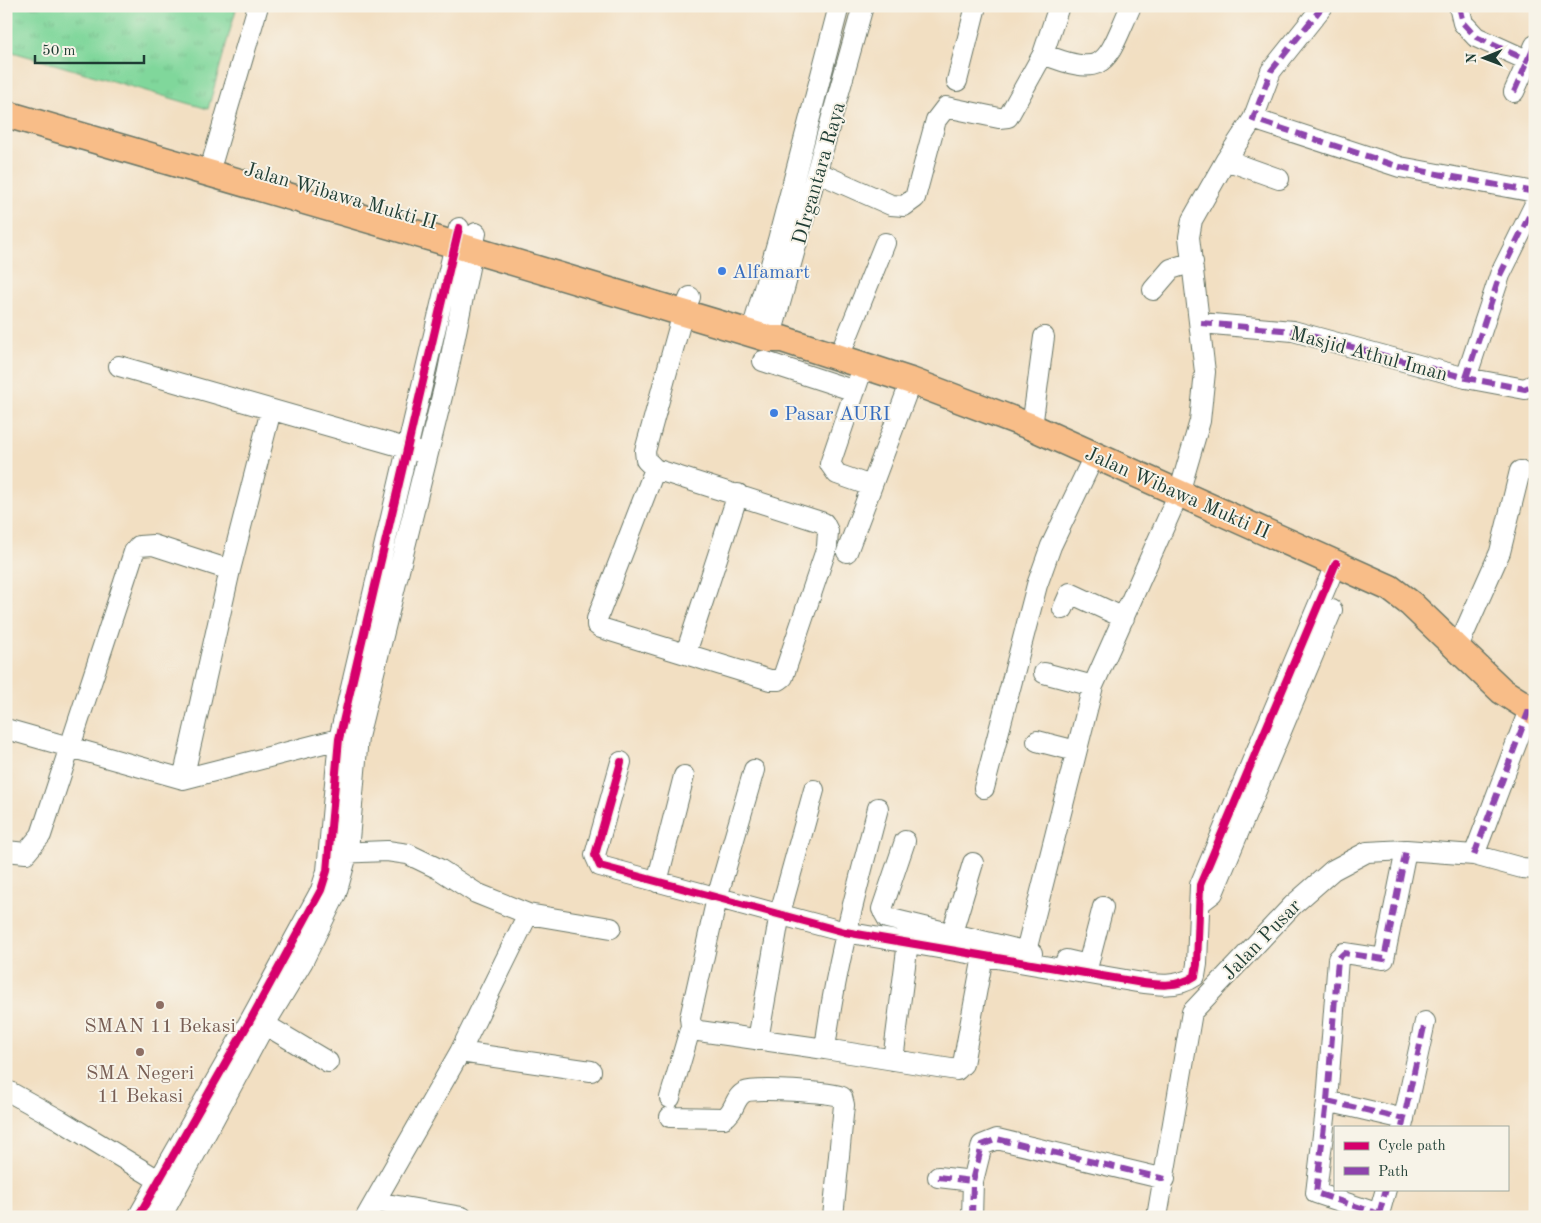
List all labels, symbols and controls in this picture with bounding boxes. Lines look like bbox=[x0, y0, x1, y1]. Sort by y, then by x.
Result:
scale bar bbox=[35, 32, 144, 64]
north arrow bbox=[1458, 32, 1508, 82]
text: 50 m bbox=[42, 44, 76, 59]
text: N bbox=[1465, 52, 1479, 64]
street label: DIrgantara Raya bbox=[790, 100, 850, 247]
street label: Jalan Wibawa Mukti II bbox=[242, 160, 439, 234]
place label: Alfamart bbox=[732, 263, 810, 283]
marker: Alfamart bbox=[716, 265, 728, 277]
street label: Masjid Athul Iman bbox=[1287, 324, 1450, 386]
place label: Pasar AURI bbox=[784, 405, 891, 425]
marker: Pasar AURI bbox=[768, 407, 780, 419]
street label: Jalan Wibawa Mukti II bbox=[1082, 444, 1273, 544]
street label: Jalan Pusar bbox=[1219, 896, 1306, 985]
marker: SMAN 11 Bekasi bbox=[154, 999, 166, 1011]
place label: SMAN 11 Bekasi bbox=[84, 1017, 236, 1037]
marker: SMA Negeri 11 Bekasi bbox=[134, 1046, 146, 1058]
place label: SMA Negeri 11 Bekasi bbox=[86, 1064, 194, 1107]
legend bbox=[1334, 1126, 1508, 1190]
text: Cycle path bbox=[1378, 1139, 1446, 1154]
text: Path bbox=[1378, 1165, 1408, 1180]

